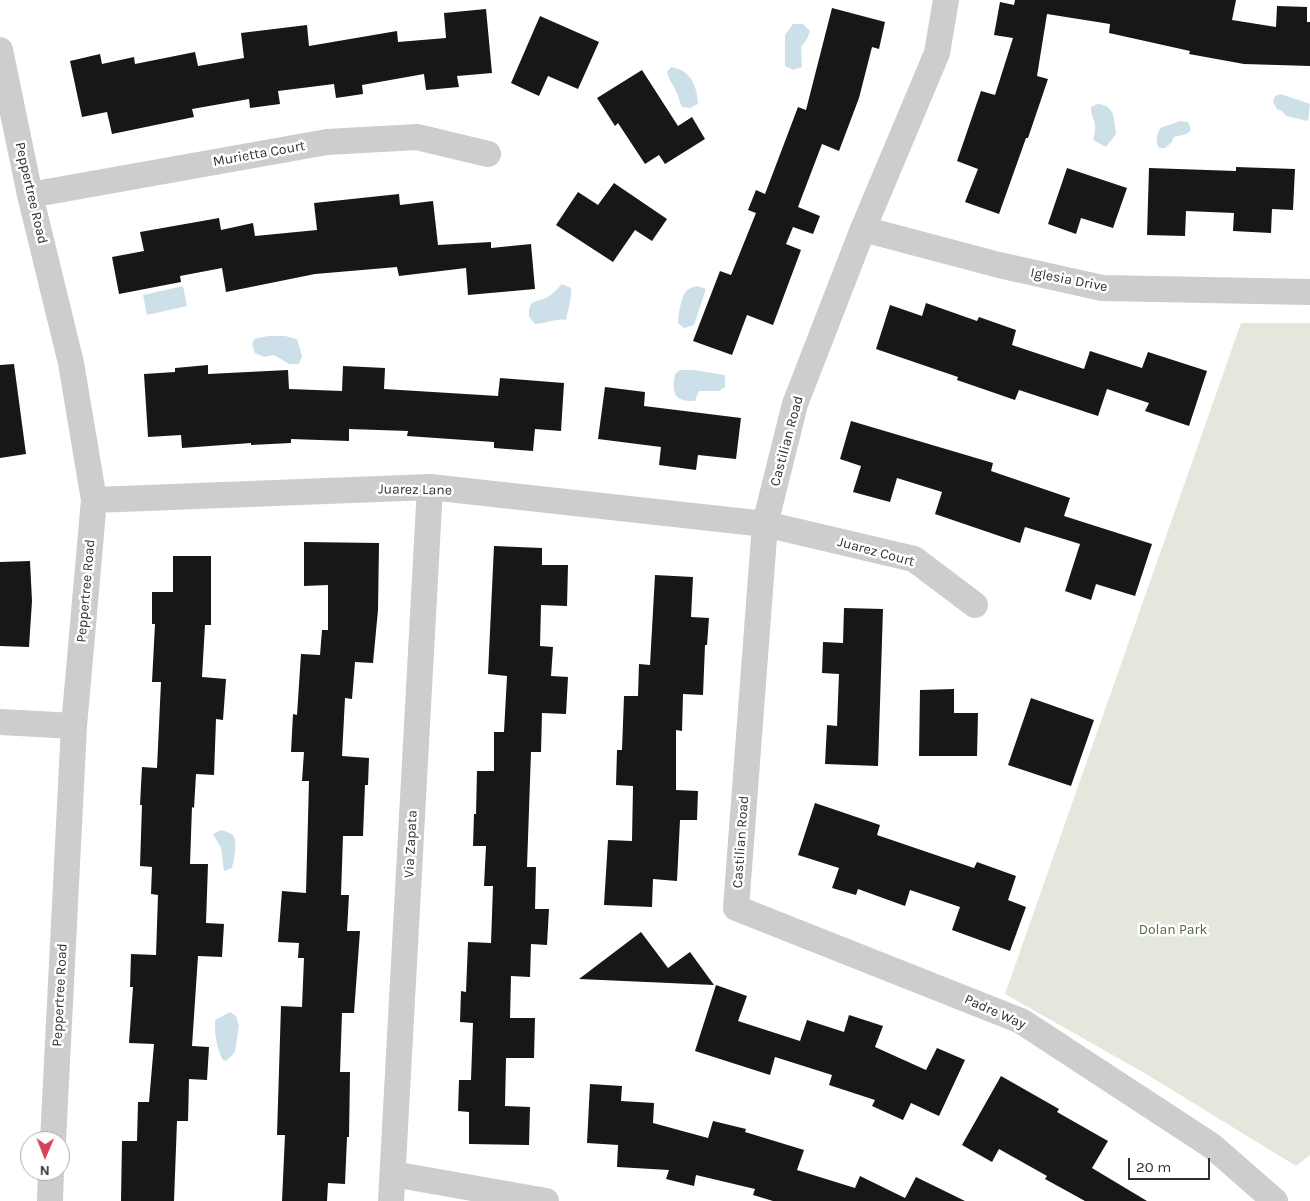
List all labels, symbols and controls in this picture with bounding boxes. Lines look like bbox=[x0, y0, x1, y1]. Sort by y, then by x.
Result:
street label: Murietta Court bbox=[212, 138, 306, 170]
street label: Peppertree Road bbox=[11, 141, 51, 245]
street label: Iglesia Drive bbox=[1029, 264, 1109, 296]
street label: Castilian Road bbox=[767, 394, 807, 488]
street label: Juarez Lane bbox=[378, 481, 452, 499]
street label: Juarez Court bbox=[836, 534, 916, 570]
street label: Peppertree Road bbox=[73, 539, 99, 643]
street label: Castilian Road bbox=[729, 795, 753, 889]
street label: Via Zapata bbox=[401, 810, 421, 878]
park label: Dolan Park bbox=[1139, 922, 1207, 938]
street label: Peppertree Road bbox=[49, 943, 71, 1047]
street label: Padre Way bbox=[962, 991, 1028, 1033]
north arrow bbox=[20, 1131, 70, 1181]
scale bar bbox=[1130, 1148, 1212, 1180]
text: 20 m bbox=[1136, 1158, 1171, 1176]
text: N bbox=[40, 1162, 50, 1179]

